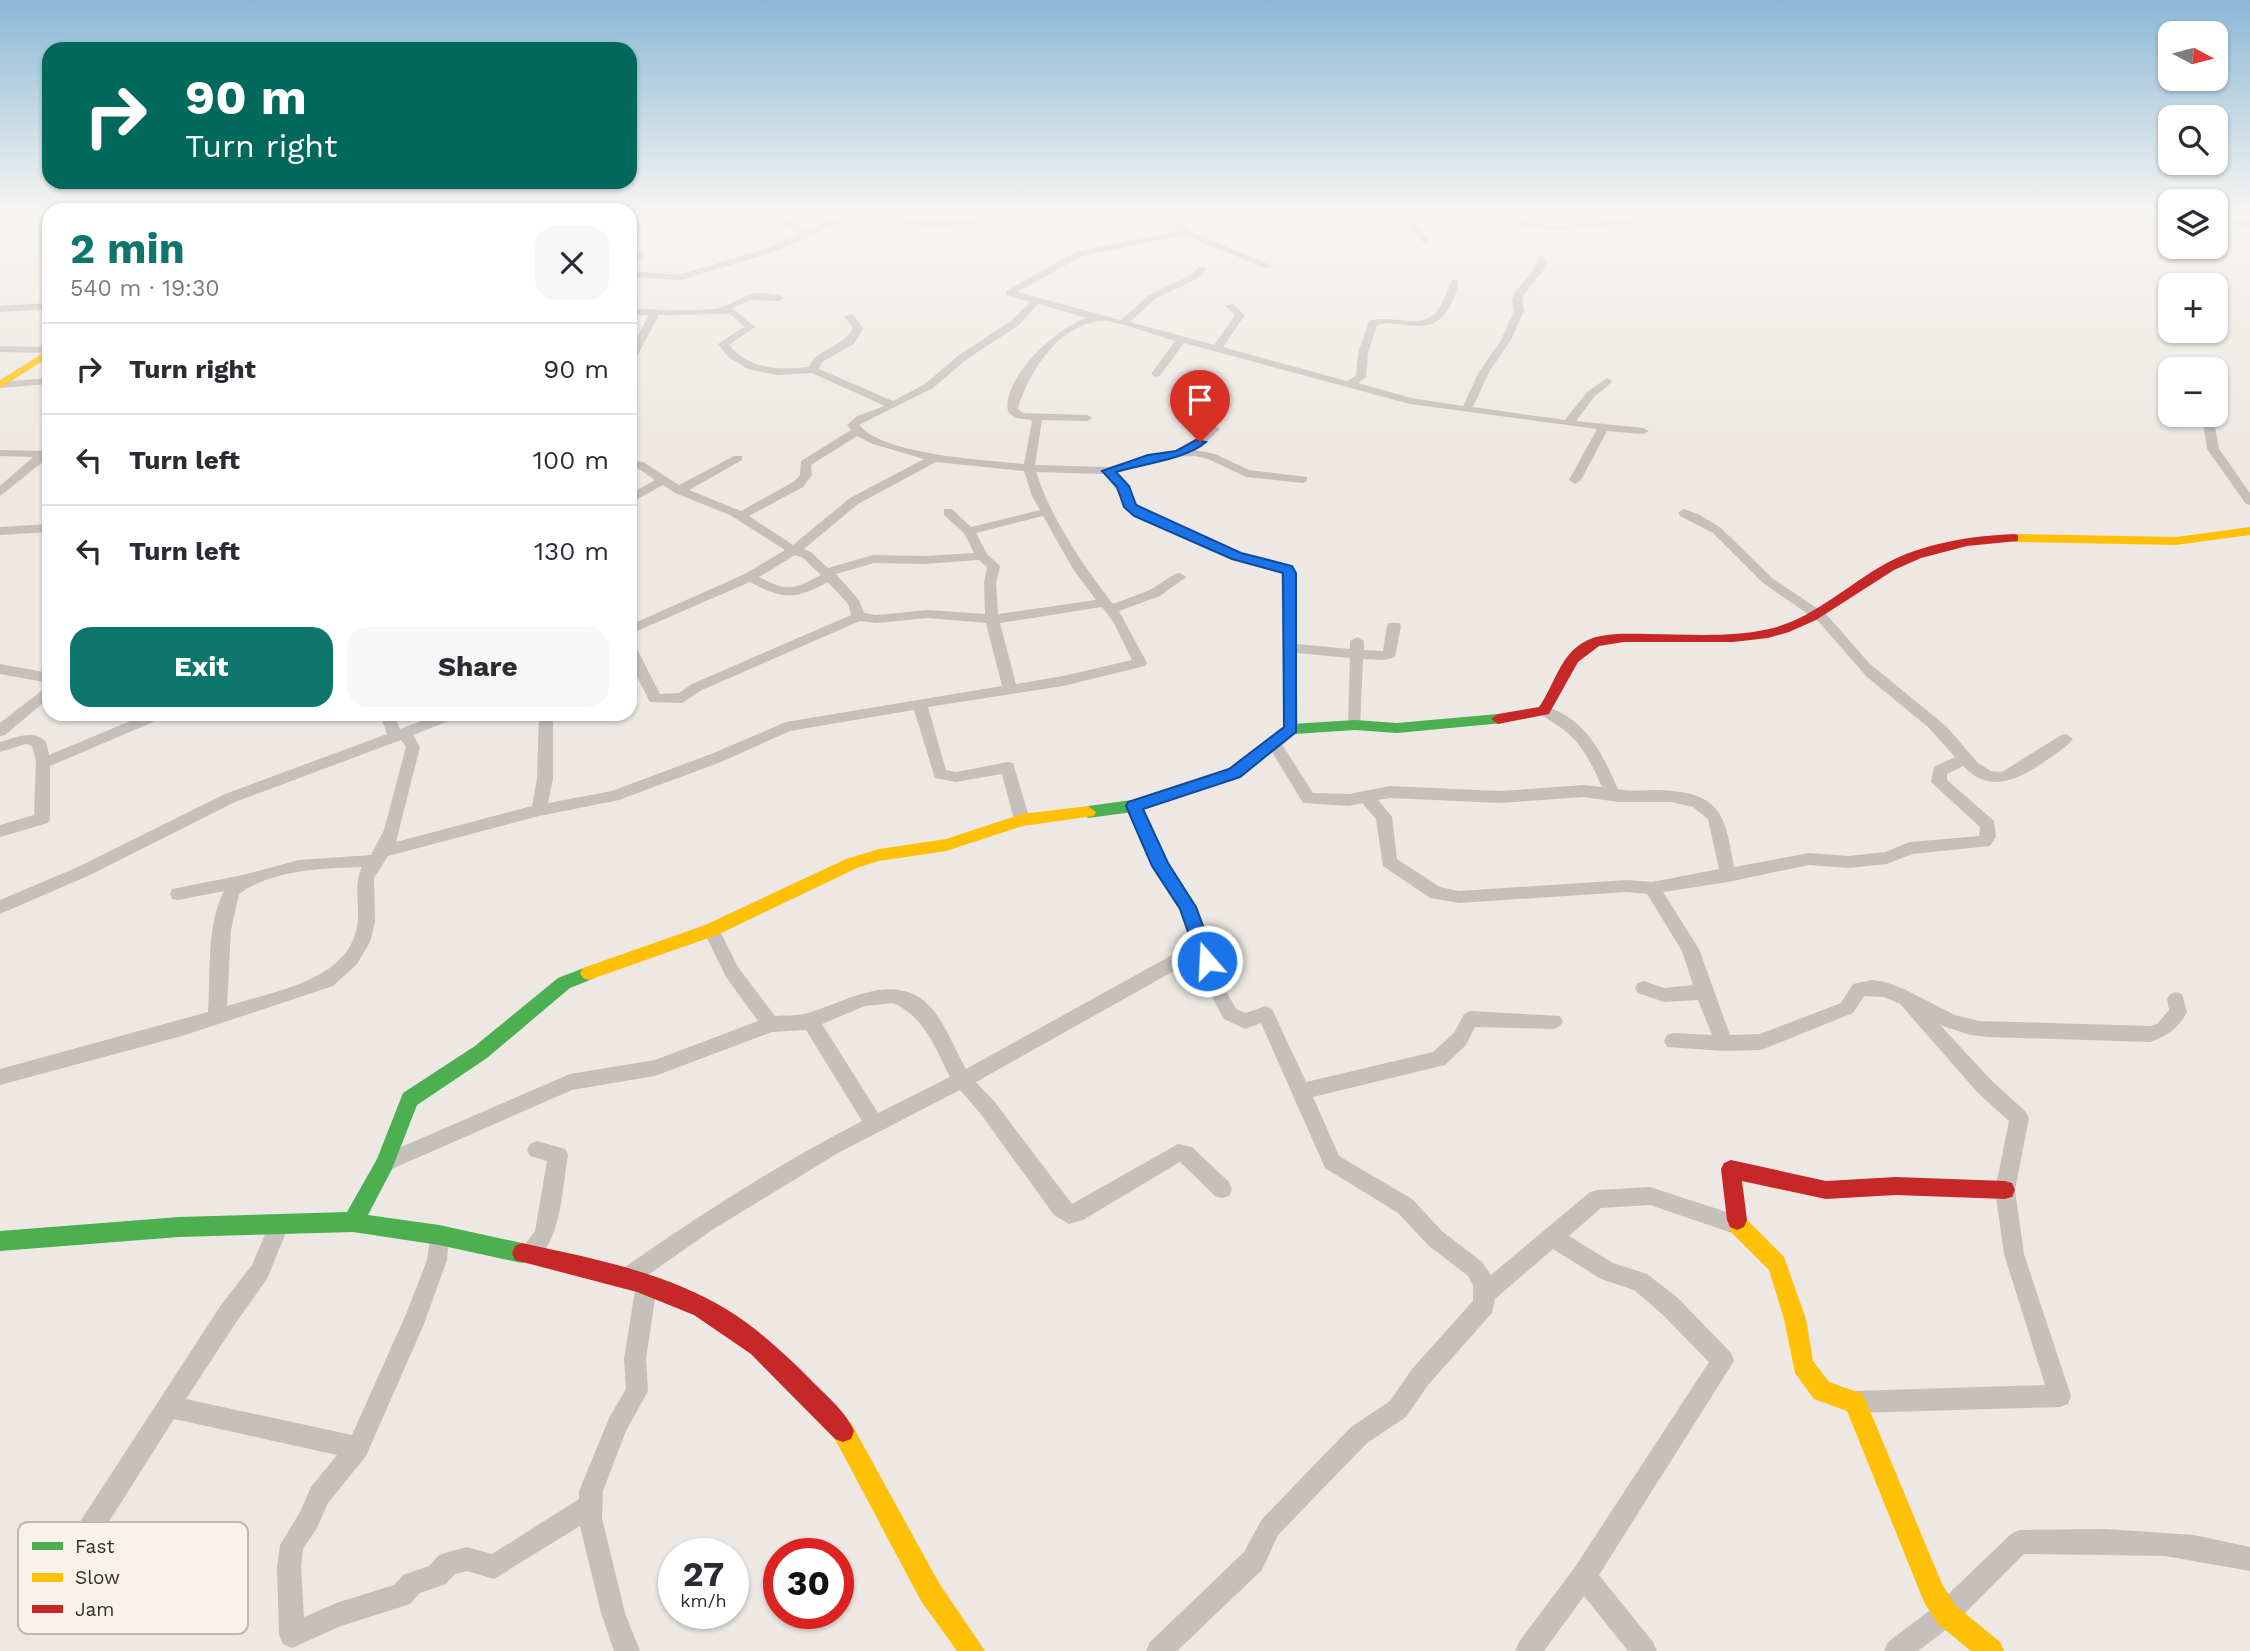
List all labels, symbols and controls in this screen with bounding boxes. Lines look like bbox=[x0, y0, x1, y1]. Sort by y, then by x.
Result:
north arrow bbox=[2158, 21, 2228, 91]
map controls bbox=[2158, 21, 2228, 427]
text: 90 m bbox=[185, 68, 307, 126]
icon: right bbox=[70, 70, 161, 161]
button: search bbox=[2158, 105, 2228, 175]
text: Turn right bbox=[185, 127, 337, 165]
button: layers bbox=[2158, 189, 2228, 259]
text: 2 min bbox=[70, 224, 185, 273]
button: close bbox=[535, 226, 609, 300]
button: + bbox=[2158, 273, 2228, 343]
text: 540 m · 19:30 bbox=[70, 275, 220, 302]
icon: right bbox=[70, 350, 108, 388]
text: Turn right bbox=[129, 354, 256, 384]
text: 90 m bbox=[543, 354, 609, 384]
button: − bbox=[2158, 357, 2228, 427]
pin bbox=[1170, 370, 1230, 442]
icon: arrive bbox=[1181, 381, 1219, 419]
icon: left bbox=[70, 441, 108, 479]
text: Turn left bbox=[129, 445, 240, 475]
text: 100 m bbox=[533, 445, 609, 475]
icon: left bbox=[70, 532, 108, 570]
text: Turn left bbox=[129, 536, 240, 566]
text: 130 m bbox=[534, 536, 609, 566]
button: Exit bbox=[70, 627, 333, 707]
button: Share bbox=[347, 627, 609, 707]
position arrow bbox=[1170, 924, 1244, 998]
legend bbox=[18, 1522, 248, 1634]
text: Fast bbox=[75, 1535, 114, 1558]
speed limit sign: 30 bbox=[763, 1538, 854, 1629]
text: 27 bbox=[683, 1553, 724, 1595]
text: Slow bbox=[75, 1566, 120, 1589]
text: km/h bbox=[680, 1590, 727, 1611]
text: Jam bbox=[75, 1598, 114, 1621]

